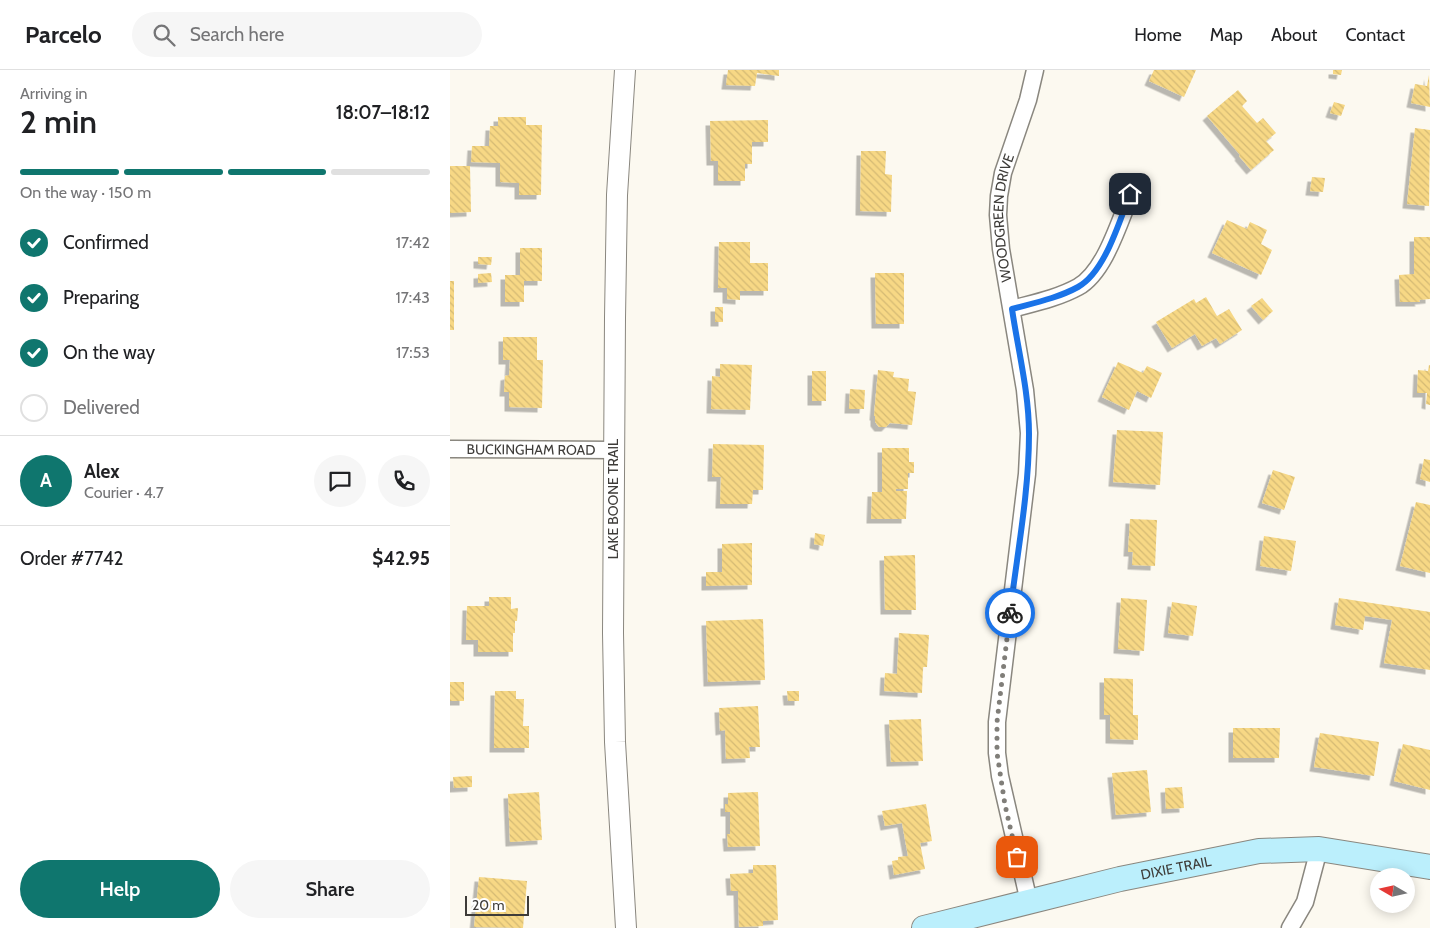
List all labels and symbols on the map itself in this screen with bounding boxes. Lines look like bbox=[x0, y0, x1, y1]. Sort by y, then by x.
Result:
street label: WOODGREEN DRIVE bbox=[989, 151, 1018, 284]
pin bbox=[1109, 173, 1151, 215]
street label: LAKE BOONE TRAIL bbox=[604, 439, 622, 559]
street label: BUCKINGHAM ROAD bbox=[467, 440, 595, 459]
courier bbox=[985, 588, 1035, 638]
pin bbox=[996, 836, 1038, 878]
street label: DIXIE TRAIL bbox=[1139, 852, 1213, 884]
north arrow bbox=[1370, 868, 1415, 912]
scale bar bbox=[465, 893, 529, 916]

